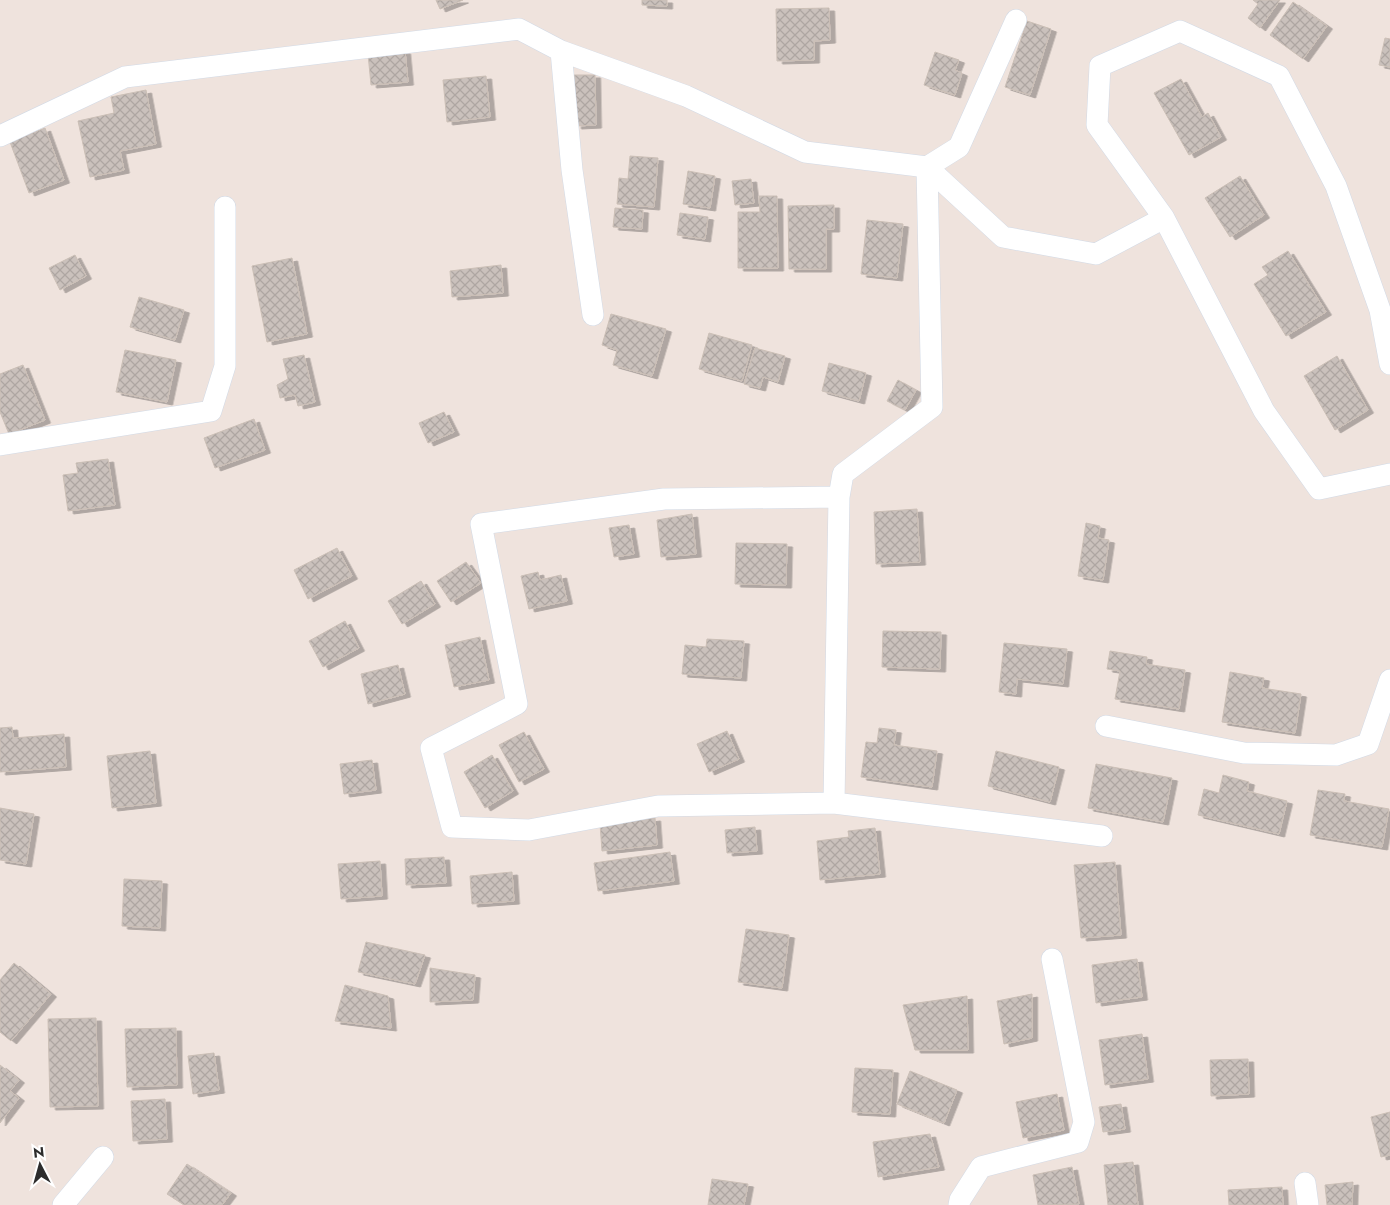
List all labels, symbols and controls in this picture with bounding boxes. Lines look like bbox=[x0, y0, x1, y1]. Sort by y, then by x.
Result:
north arrow bbox=[15, 1140, 65, 1190]
text: N bbox=[32, 1142, 45, 1163]

